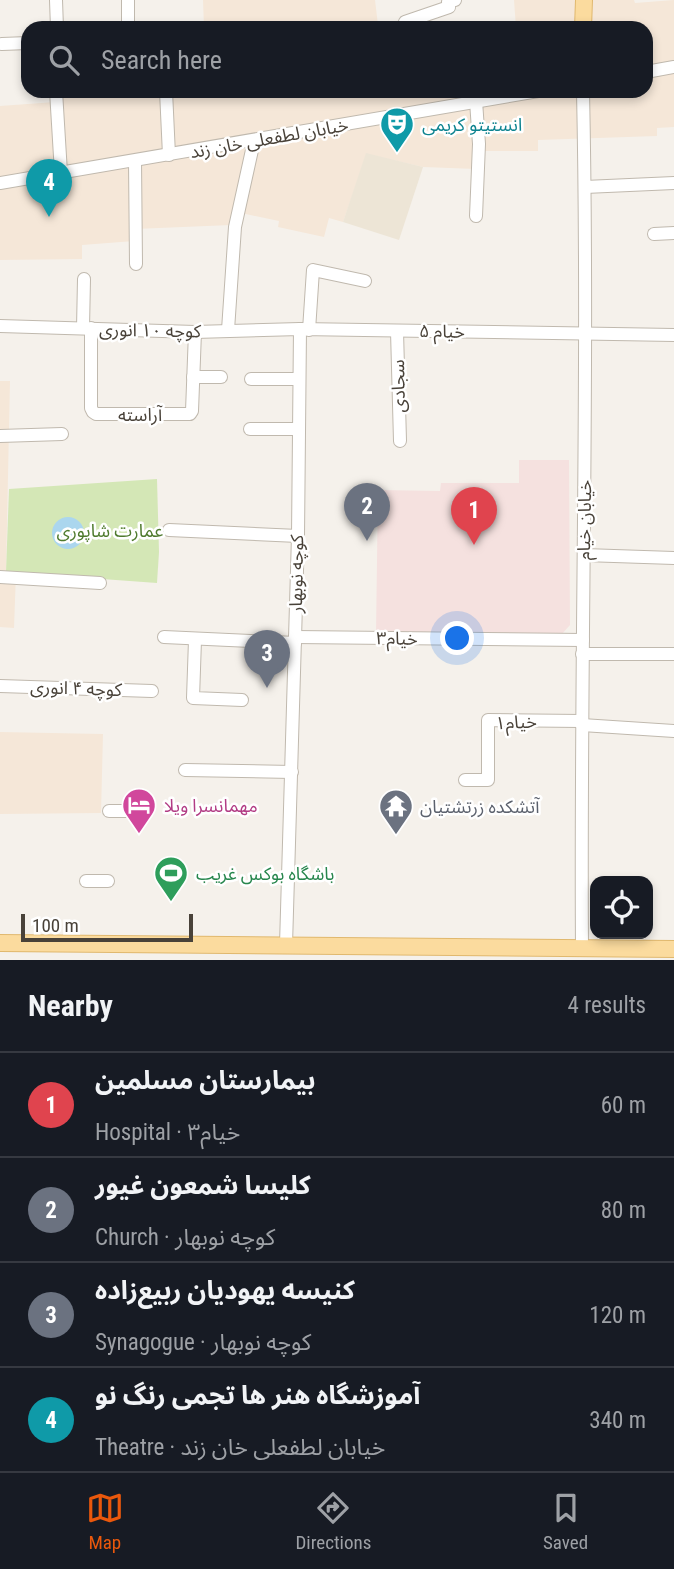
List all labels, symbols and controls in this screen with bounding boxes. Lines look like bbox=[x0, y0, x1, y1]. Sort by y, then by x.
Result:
search box bbox=[21, 21, 653, 98]
icon: search bbox=[45, 41, 83, 79]
text: Search here bbox=[101, 45, 222, 75]
theatre icon: انستیتو کریمی bbox=[378, 105, 416, 154]
street label: خیابان لطفعلی خان زند bbox=[188, 114, 350, 163]
place label: انستیتو کریمی bbox=[422, 114, 522, 136]
pin: 4 bbox=[26, 159, 72, 217]
street label: کوچه ۱۰ انوری bbox=[99, 319, 202, 342]
street label: ۵ خیام bbox=[419, 320, 465, 346]
street label: سجادی bbox=[387, 359, 410, 413]
street label: آراسته bbox=[118, 404, 163, 426]
street label: خیابان خیام bbox=[573, 480, 599, 560]
pin: 2 bbox=[344, 483, 390, 541]
pin: 1 bbox=[451, 487, 497, 545]
park label: عمارت شاپوری bbox=[57, 520, 163, 542]
street label: کوچه نوبهار bbox=[285, 534, 308, 614]
your location bbox=[440, 621, 474, 655]
street label: خیام۳ bbox=[376, 627, 418, 653]
pin: 3 bbox=[244, 630, 290, 688]
street label: کوچه ۴ انوری bbox=[30, 676, 123, 701]
street label: ۱خیام bbox=[495, 710, 538, 738]
hotel icon: مهمانسرا ویلا bbox=[120, 786, 158, 835]
temple icon: آتشکده زرتشتیان bbox=[377, 787, 415, 836]
place label: مهمانسرا ویلا bbox=[164, 795, 258, 817]
place label: آتشکده زرتشتیان bbox=[420, 796, 540, 818]
sports icon: باشگاه بوکس غریب bbox=[152, 854, 190, 903]
place label: باشگاه بوکس غریب bbox=[196, 863, 334, 885]
map controls bbox=[590, 876, 653, 939]
button: locate bbox=[590, 876, 653, 939]
scale bar bbox=[21, 911, 192, 943]
text: 100 m bbox=[32, 914, 79, 937]
text: Nearby bbox=[28, 988, 113, 1023]
text: 4 results bbox=[568, 992, 646, 1019]
text: بیمارستان مسلمین bbox=[95, 1065, 315, 1095]
text: 1 bbox=[45, 1092, 57, 1119]
text: 60 m bbox=[601, 1092, 646, 1119]
text: Hospital · خیام۳ bbox=[95, 1119, 240, 1146]
text: کلیسا شمعون غیور bbox=[95, 1170, 311, 1200]
text: 2 bbox=[45, 1197, 57, 1224]
text: 80 m bbox=[601, 1197, 646, 1224]
text: Church · کوچه نوبهار bbox=[95, 1224, 275, 1251]
text: کنیسه یهودیان ربیع‌زاده bbox=[95, 1275, 355, 1305]
text: 3 bbox=[45, 1302, 57, 1329]
text: 120 m bbox=[589, 1302, 646, 1329]
text: Synagogue · کوچه نوبهار bbox=[95, 1329, 311, 1356]
text: آموزشگاه هنر ها تجمی رنگ نو bbox=[95, 1380, 420, 1410]
text: 4 bbox=[45, 1407, 57, 1434]
text: 340 m bbox=[589, 1407, 646, 1434]
text: Theatre · خیابان لطفعلی خان زند bbox=[95, 1434, 385, 1461]
tab: Map bbox=[86, 1489, 124, 1554]
tab: Directions bbox=[295, 1489, 371, 1554]
tab: Saved bbox=[543, 1489, 588, 1554]

